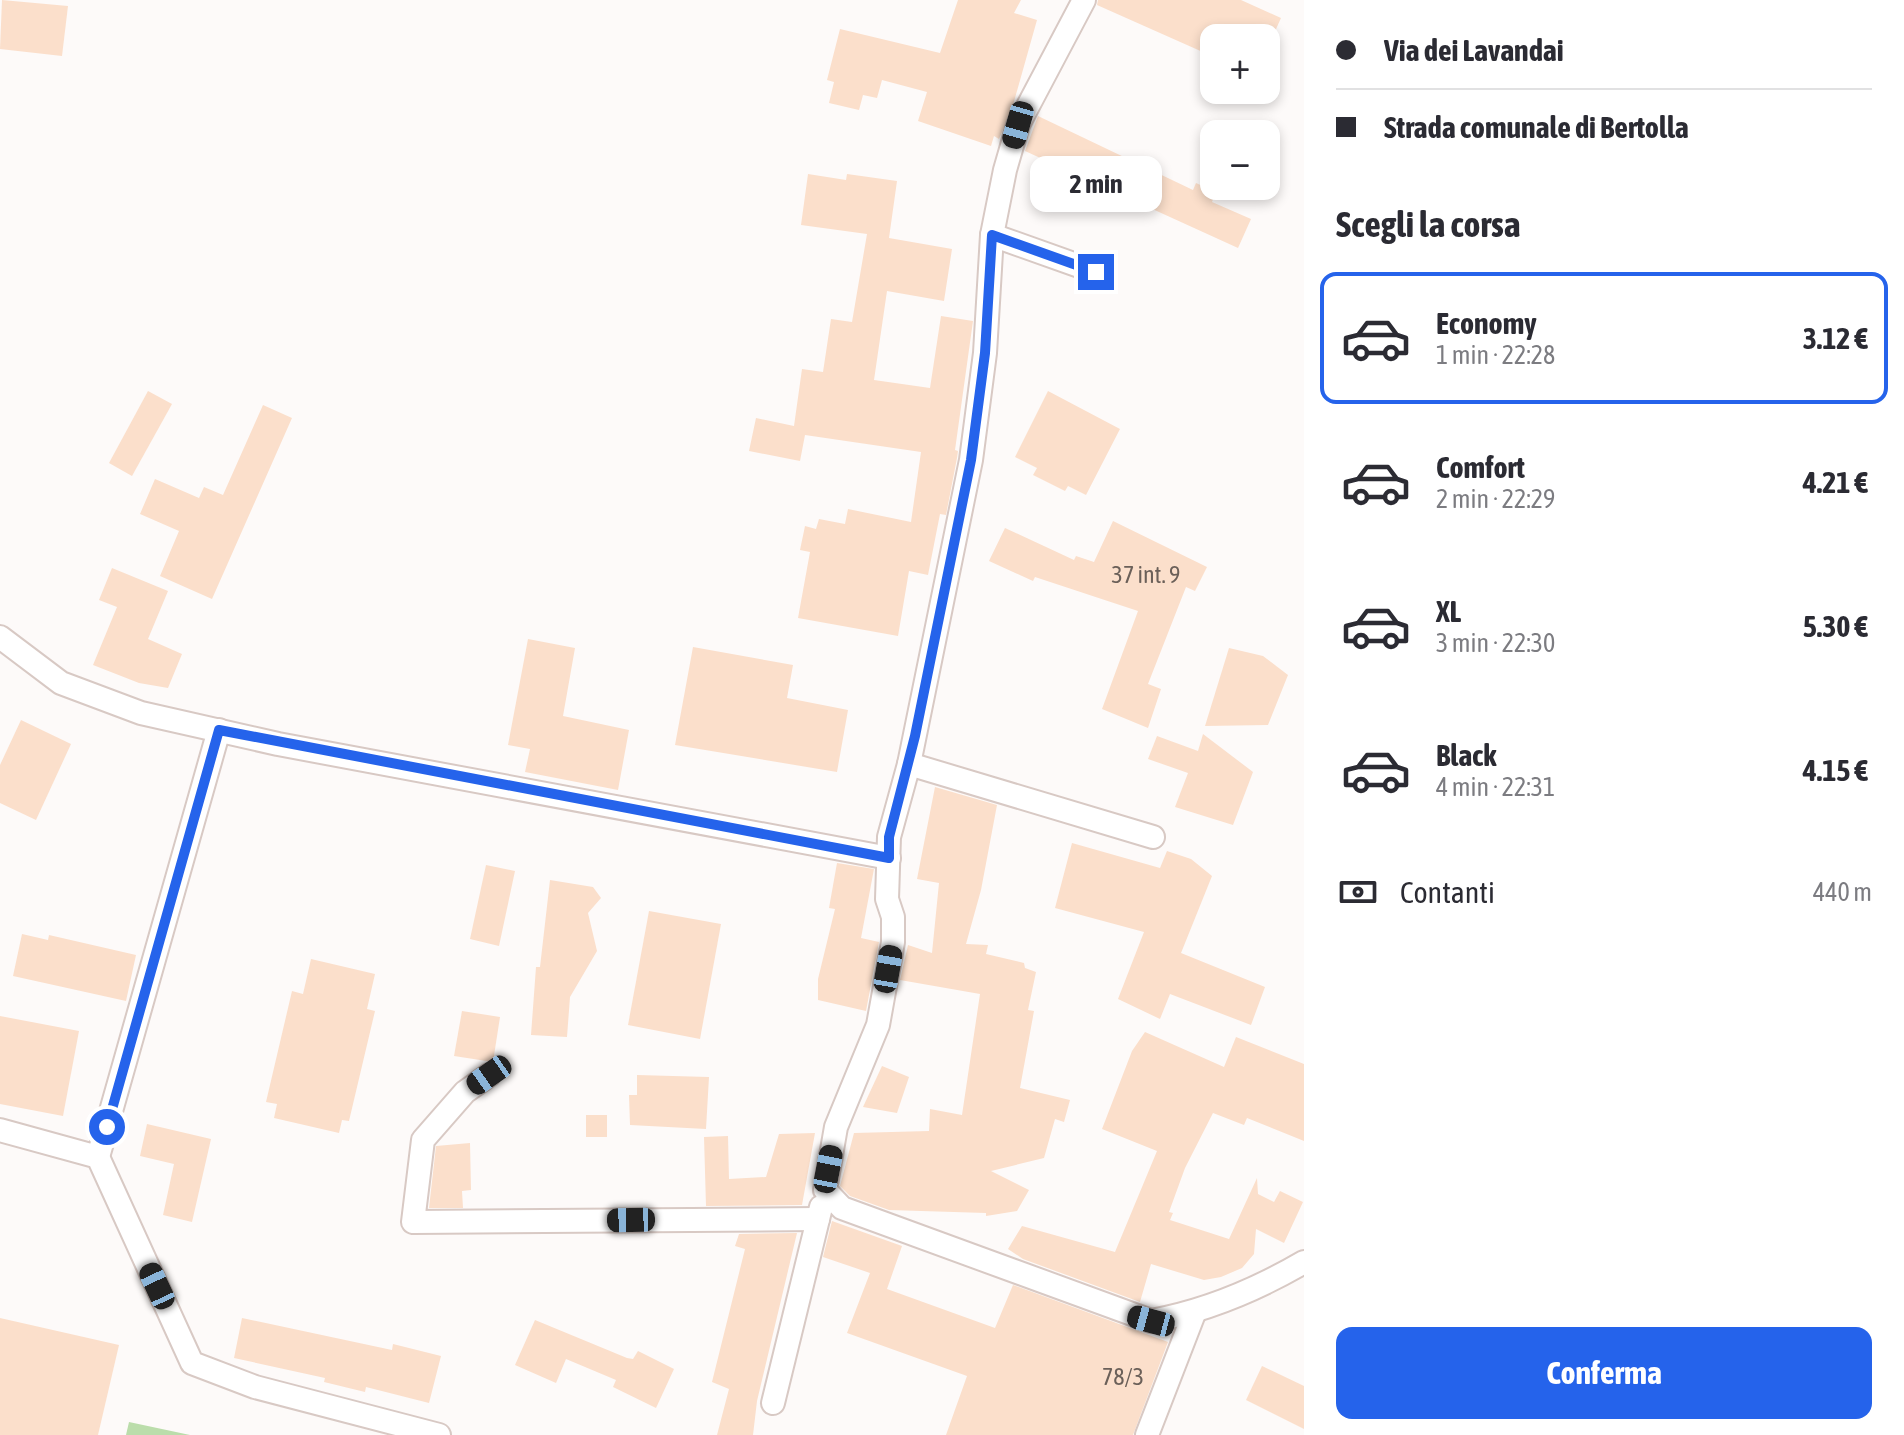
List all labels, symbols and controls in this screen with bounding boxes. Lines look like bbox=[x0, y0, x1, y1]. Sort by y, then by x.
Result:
map controls bbox=[1200, 24, 1280, 200]
button: + bbox=[1200, 24, 1280, 104]
text: Via dei Lavandai bbox=[1384, 33, 1564, 67]
car bbox=[1000, 99, 1036, 151]
text: Strada comunale di Bertolla bbox=[1384, 110, 1689, 144]
button: − bbox=[1200, 120, 1280, 200]
callout: 2 min bbox=[1030, 156, 1162, 212]
text: 2 min bbox=[1069, 169, 1123, 199]
text: Scegli la corsa bbox=[1336, 203, 1521, 245]
route end bbox=[1078, 254, 1114, 290]
icon: car bbox=[1340, 302, 1412, 374]
text: Economy bbox=[1436, 306, 1537, 340]
text: 3.12 € bbox=[1803, 321, 1868, 355]
text: 1 min · 22:28 bbox=[1436, 340, 1555, 370]
icon: car bbox=[1340, 446, 1412, 518]
text: Comfort bbox=[1436, 450, 1525, 484]
text: 4.21 € bbox=[1803, 465, 1868, 499]
text: 2 min · 22:29 bbox=[1436, 484, 1555, 514]
house number: 37 int. 9 bbox=[1112, 561, 1180, 588]
icon: car bbox=[1340, 590, 1412, 662]
text: XL bbox=[1436, 594, 1461, 628]
text: 5.30 € bbox=[1803, 609, 1868, 643]
text: 3 min · 22:30 bbox=[1436, 628, 1555, 658]
icon: car bbox=[1340, 734, 1412, 806]
text: Black bbox=[1436, 738, 1496, 772]
text: 4.15 € bbox=[1803, 753, 1868, 787]
text: 4 min · 22:31 bbox=[1436, 772, 1555, 802]
icon: cash bbox=[1336, 870, 1380, 914]
text: Contanti bbox=[1400, 875, 1495, 909]
text: 440 m bbox=[1813, 877, 1872, 907]
car bbox=[872, 943, 904, 995]
car bbox=[462, 1051, 516, 1099]
route start bbox=[89, 1109, 125, 1145]
car bbox=[812, 1143, 844, 1195]
car bbox=[607, 1208, 655, 1232]
car bbox=[136, 1259, 178, 1313]
car bbox=[1125, 1303, 1177, 1339]
button: Conferma bbox=[1336, 1327, 1872, 1419]
house number: 78/3 bbox=[1102, 1363, 1144, 1390]

